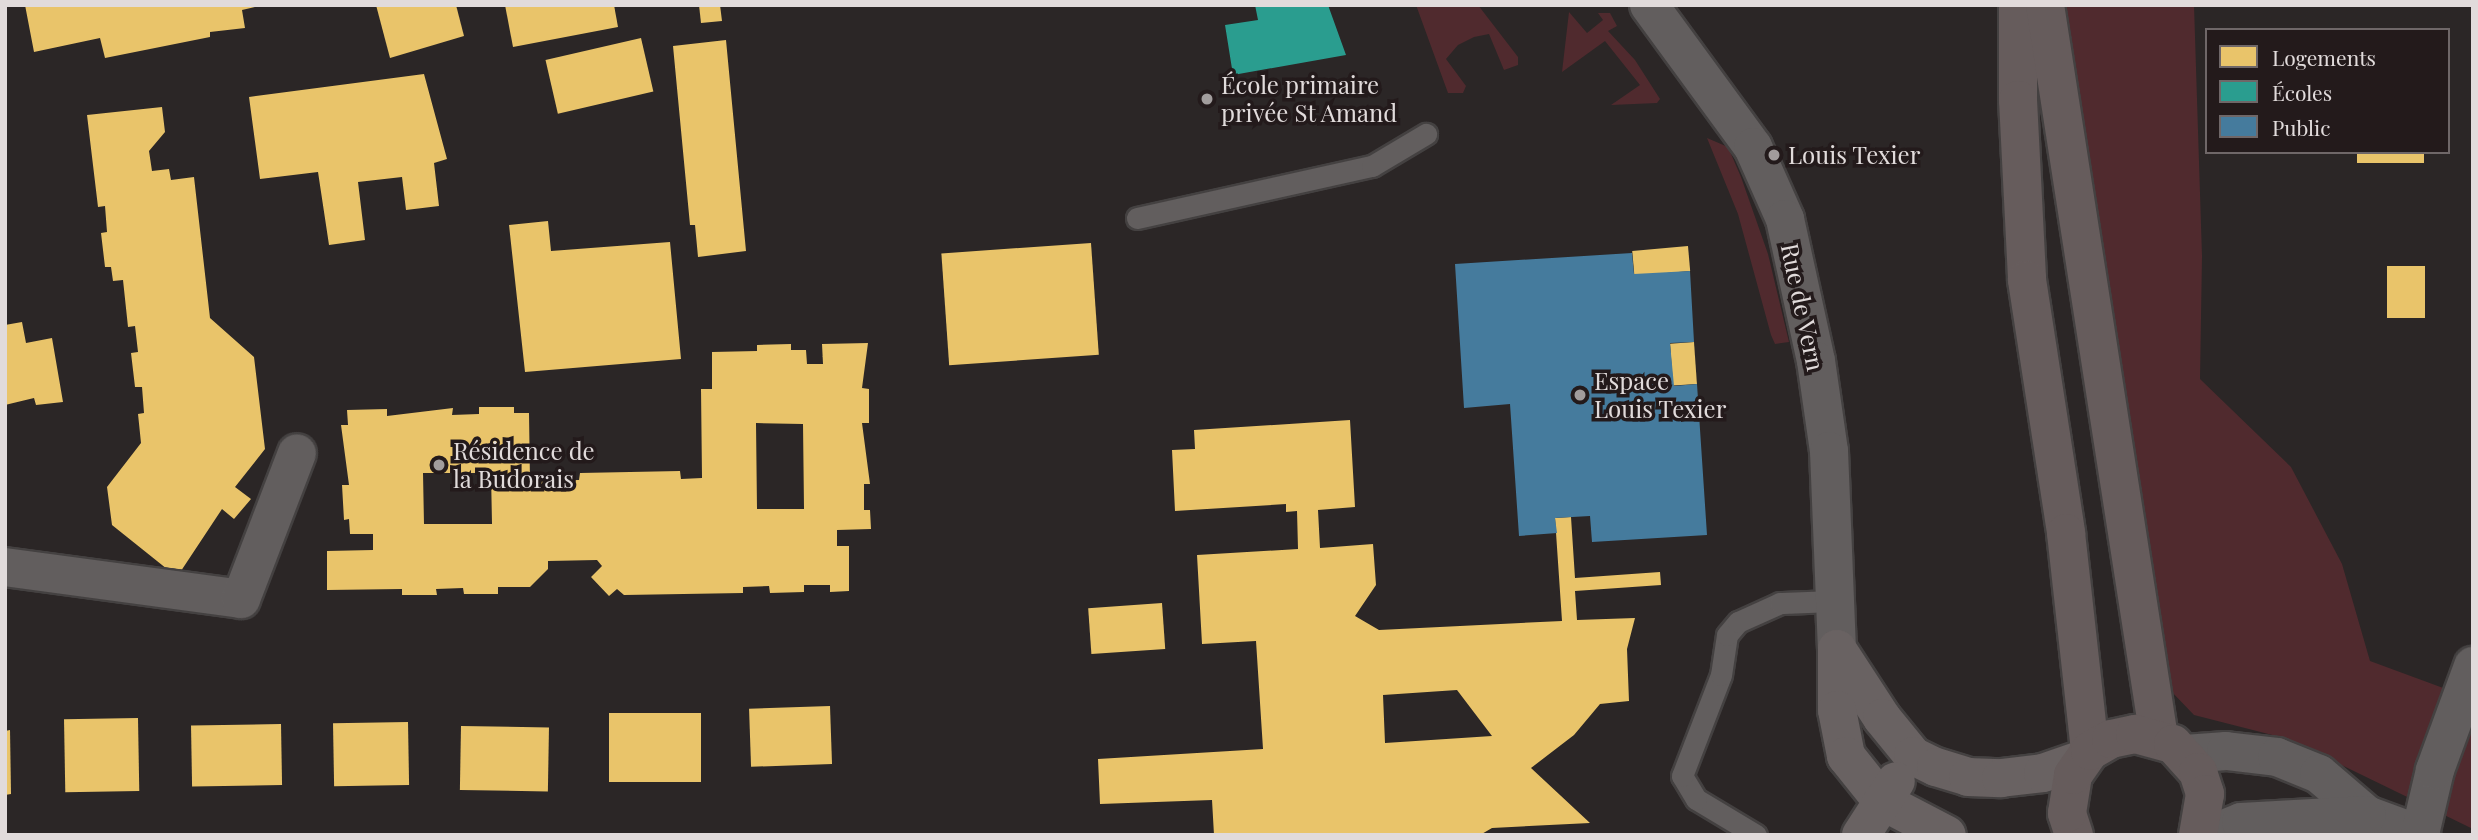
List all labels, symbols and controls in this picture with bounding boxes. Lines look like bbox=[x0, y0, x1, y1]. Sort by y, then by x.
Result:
legend bbox=[2205, 28, 2450, 154]
text: Logements bbox=[2272, 43, 2376, 71]
place label: École primaire privée St Amand bbox=[1221, 71, 1399, 127]
text: Écoles bbox=[2272, 78, 2332, 106]
marker: École primaire privée St Amand bbox=[1199, 91, 1215, 107]
text: Public bbox=[2272, 113, 2330, 141]
place label: Louis Texier bbox=[1788, 141, 1921, 169]
marker: Louis Texier bbox=[1766, 147, 1782, 163]
street label: Rue de Vern bbox=[1775, 240, 1831, 374]
place label: Espace Louis Texier bbox=[1594, 367, 1727, 423]
marker: Espace Louis Texier bbox=[1572, 387, 1588, 403]
place label: Résidence de la Budorais bbox=[453, 437, 595, 493]
marker: Résidence de la Budorais bbox=[431, 457, 447, 473]

